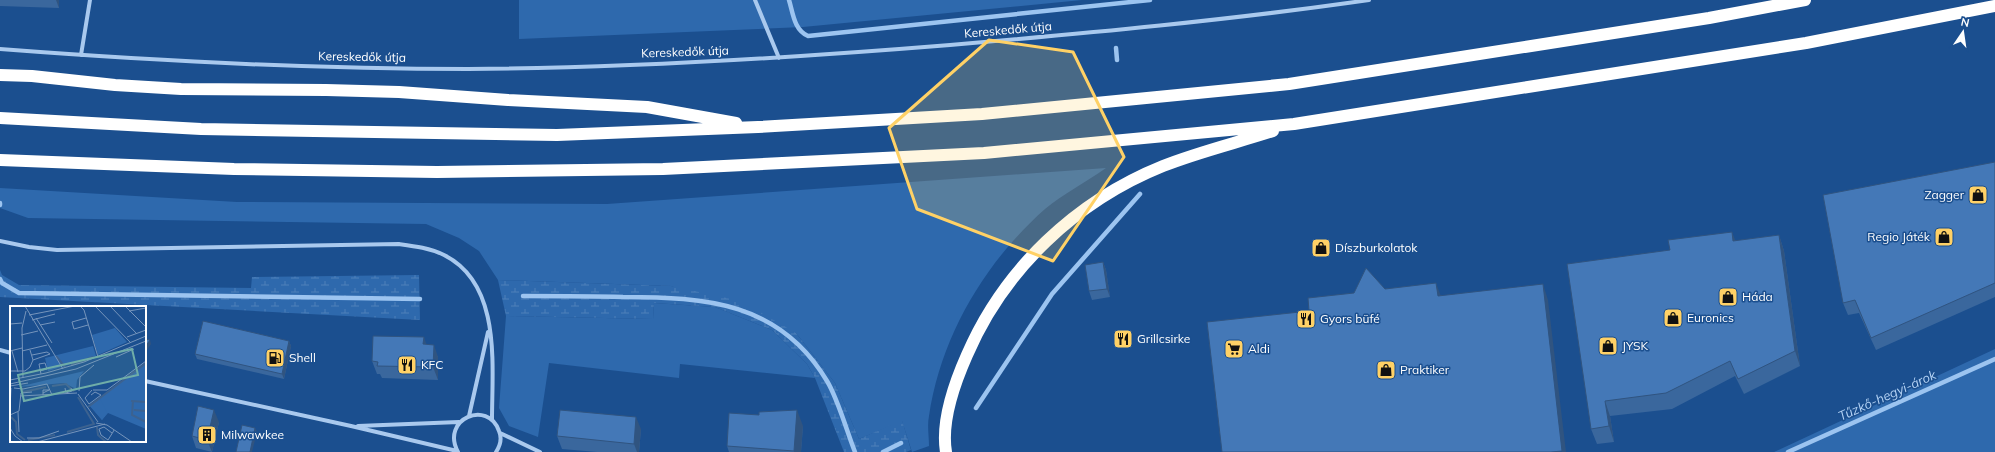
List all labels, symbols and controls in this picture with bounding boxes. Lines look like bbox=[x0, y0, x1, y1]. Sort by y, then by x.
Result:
north arrow bbox=[1943, 12, 1983, 52]
text: N bbox=[1960, 15, 1971, 30]
street label: Kereskedők útja bbox=[964, 18, 1052, 41]
street label: Kereskedők útja bbox=[641, 42, 729, 61]
street label: Kereskedők útja bbox=[318, 48, 406, 65]
shop icon: Zagger bbox=[1967, 184, 1989, 206]
place label: Zagger bbox=[1924, 187, 1965, 202]
shop icon: Regio Játék bbox=[1933, 226, 1955, 248]
place label: Regio Játék bbox=[1867, 229, 1931, 244]
shop icon: Díszburkolatok bbox=[1310, 237, 1332, 259]
place label: Díszburkolatok bbox=[1335, 240, 1418, 255]
shop icon: Háda bbox=[1717, 286, 1739, 308]
place label: Háda bbox=[1742, 289, 1773, 304]
inset map bbox=[10, 306, 146, 442]
shop icon: Euronics bbox=[1662, 307, 1684, 329]
restaurant icon: Gyors büfé bbox=[1295, 308, 1317, 330]
place label: Euronics bbox=[1687, 310, 1734, 325]
place label: Gyors büfé bbox=[1320, 311, 1380, 326]
restaurant icon: Grillcsirke bbox=[1112, 328, 1134, 350]
place label: Grillcsirke bbox=[1137, 331, 1190, 346]
shop icon: JYSK bbox=[1597, 335, 1619, 357]
supermarket icon: Aldi bbox=[1223, 338, 1245, 360]
place label: JYSK bbox=[1622, 338, 1648, 353]
place label: Aldi bbox=[1248, 341, 1270, 356]
fuel station icon: Shell bbox=[264, 347, 286, 369]
place label: Shell bbox=[289, 350, 316, 365]
restaurant icon: KFC bbox=[396, 354, 418, 376]
place label: KFC bbox=[421, 357, 443, 372]
shop icon: Praktiker bbox=[1375, 359, 1397, 381]
place label: Praktiker bbox=[1400, 362, 1450, 377]
water label: Tűzkő-hegyi-árok bbox=[1836, 366, 1939, 424]
building icon: Milwawkee bbox=[196, 424, 218, 446]
place label: Milwawkee bbox=[221, 427, 284, 442]

